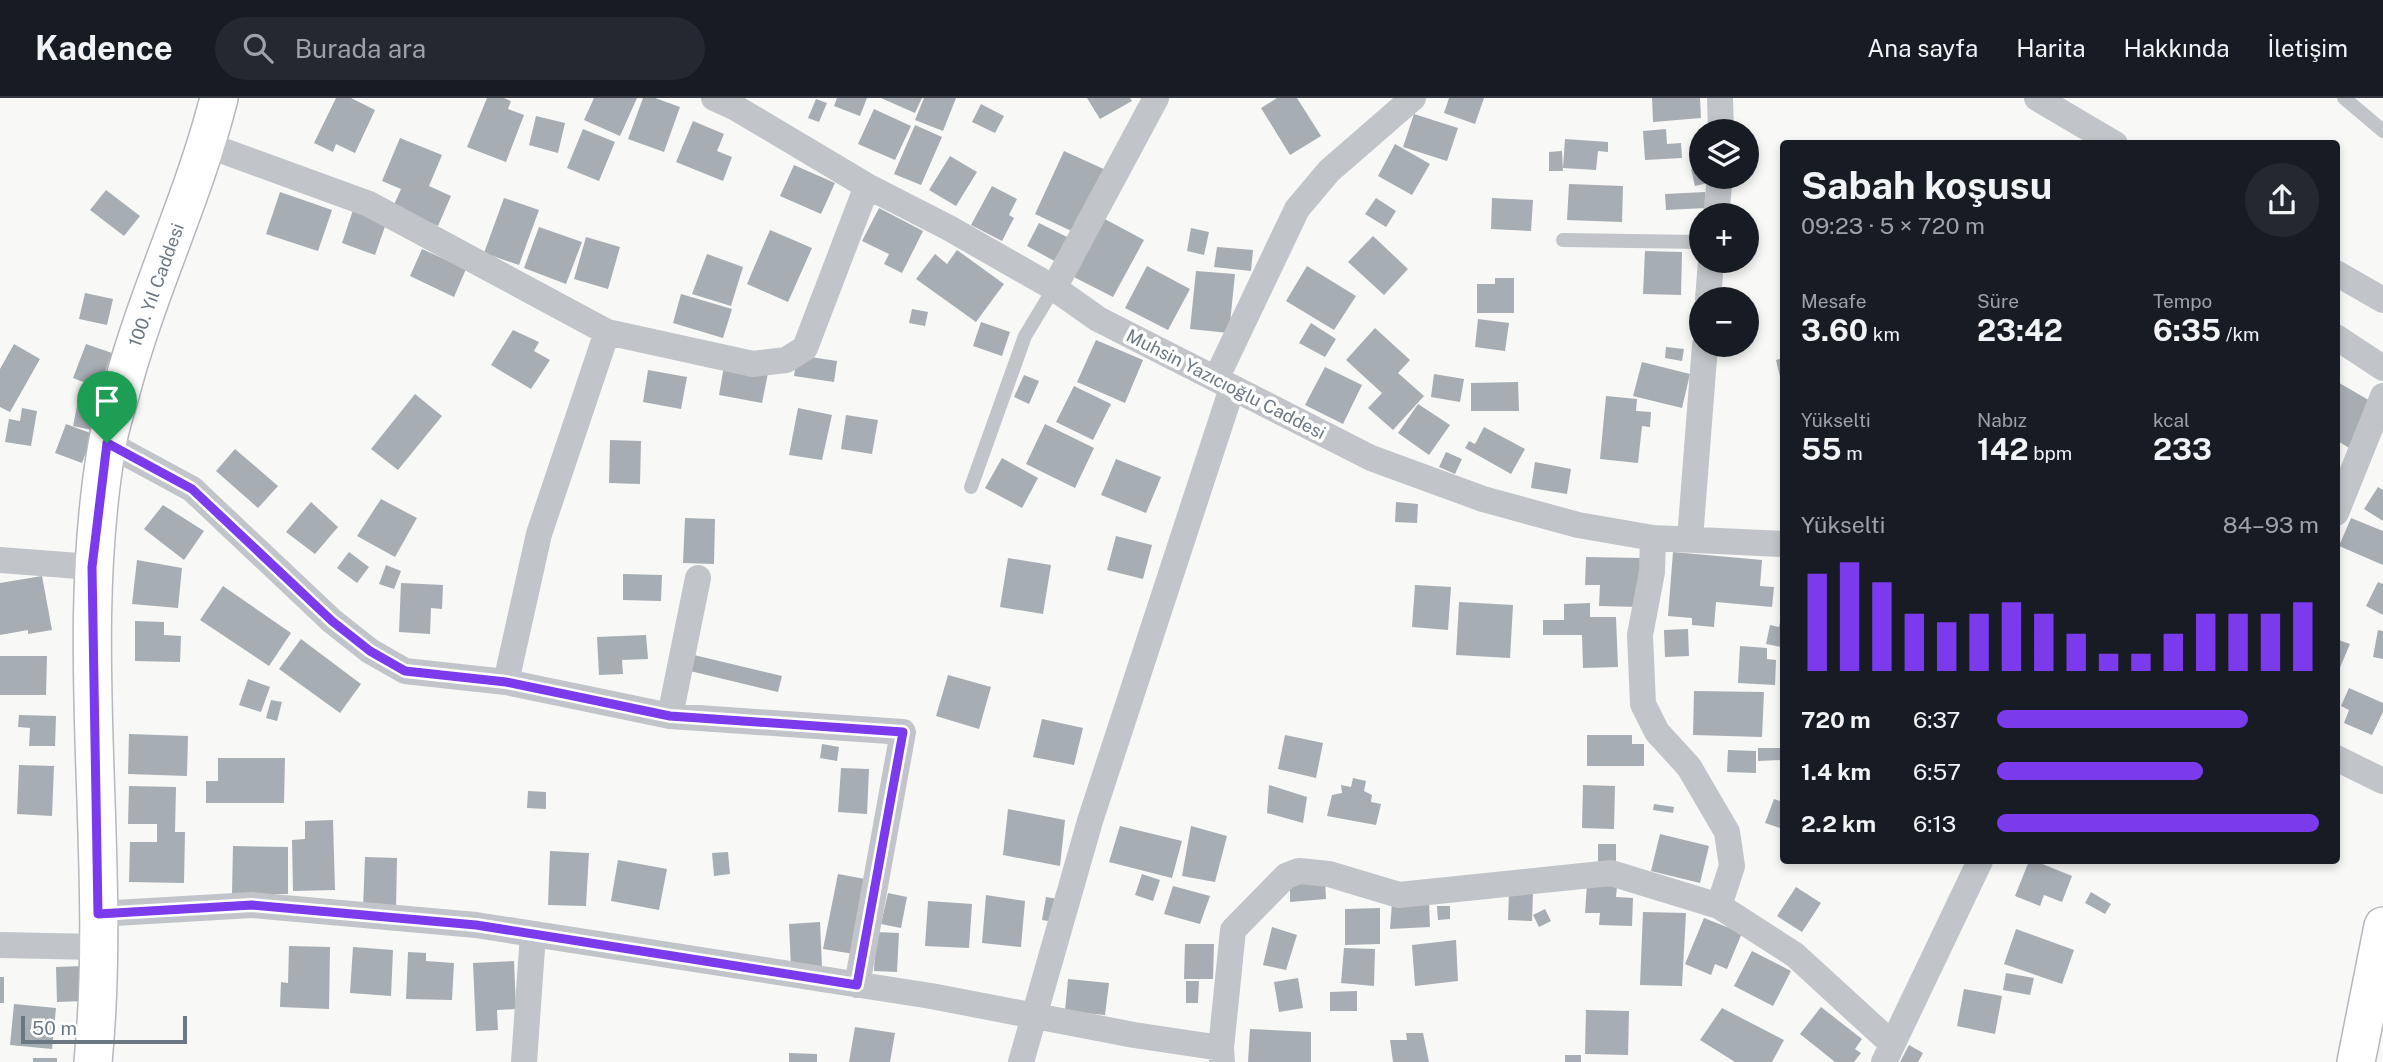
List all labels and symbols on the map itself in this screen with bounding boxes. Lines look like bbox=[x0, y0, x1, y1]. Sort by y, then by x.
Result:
street label: 100. Yıl Caddesi bbox=[124, 220, 188, 350]
street label: Muhsin Yazıcıoğlu Caddesi bbox=[1123, 325, 1329, 443]
pin bbox=[77, 371, 137, 443]
scale bar bbox=[21, 1013, 187, 1045]

